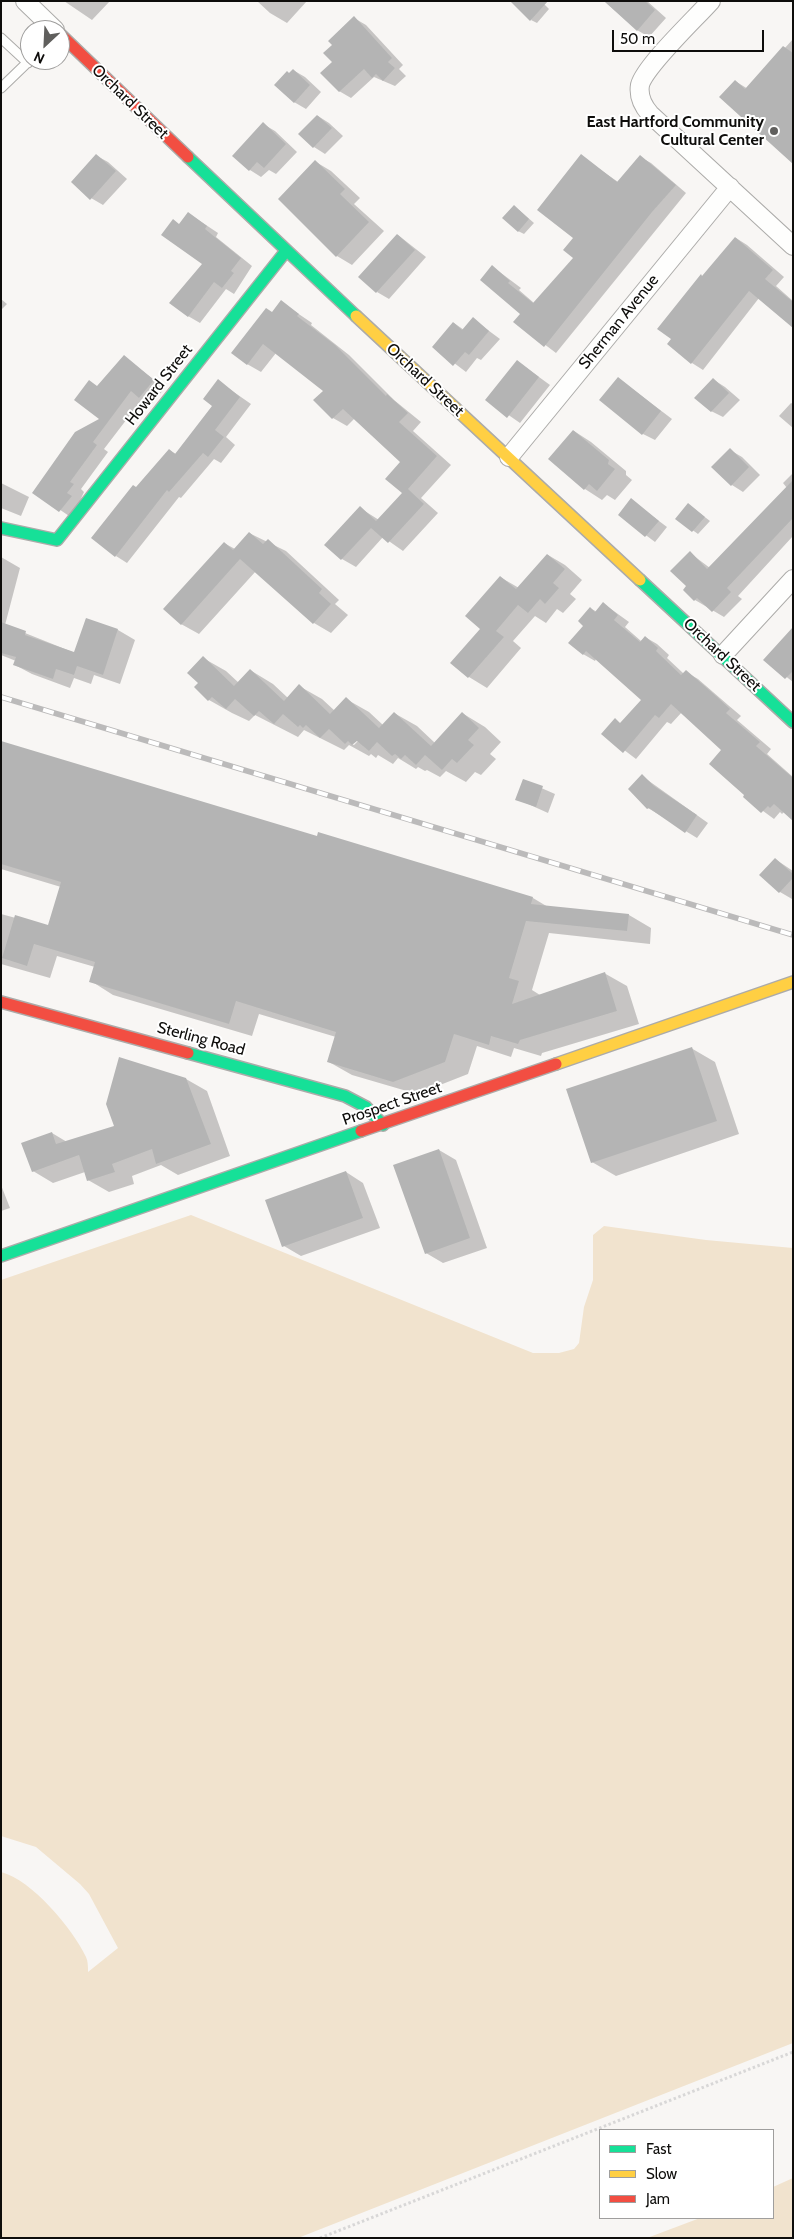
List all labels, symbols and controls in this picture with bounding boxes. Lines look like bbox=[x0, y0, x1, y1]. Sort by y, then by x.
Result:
north arrow bbox=[20, 20, 70, 70]
scale bar bbox=[614, 20, 766, 52]
text: 50 m bbox=[620, 30, 655, 48]
text: N bbox=[31, 47, 47, 68]
street label: Orchard Street bbox=[88, 61, 172, 143]
place label: East Hartford Community Cultural Center bbox=[586, 112, 764, 150]
marker: East Hartford Community Cultural Center bbox=[768, 125, 780, 137]
street label: Sherman Avenue bbox=[575, 271, 663, 373]
street label: Orchard Street bbox=[382, 339, 468, 421]
street label: Howard Street bbox=[121, 341, 197, 429]
street label: Orchard Street bbox=[679, 614, 765, 696]
street label: Sterling Road bbox=[155, 1018, 247, 1060]
street label: Prospect Street bbox=[340, 1078, 444, 1130]
legend bbox=[599, 2129, 774, 2219]
text: Fast bbox=[646, 2140, 671, 2158]
text: Slow bbox=[646, 2165, 677, 2183]
text: Jam bbox=[646, 2190, 670, 2208]

